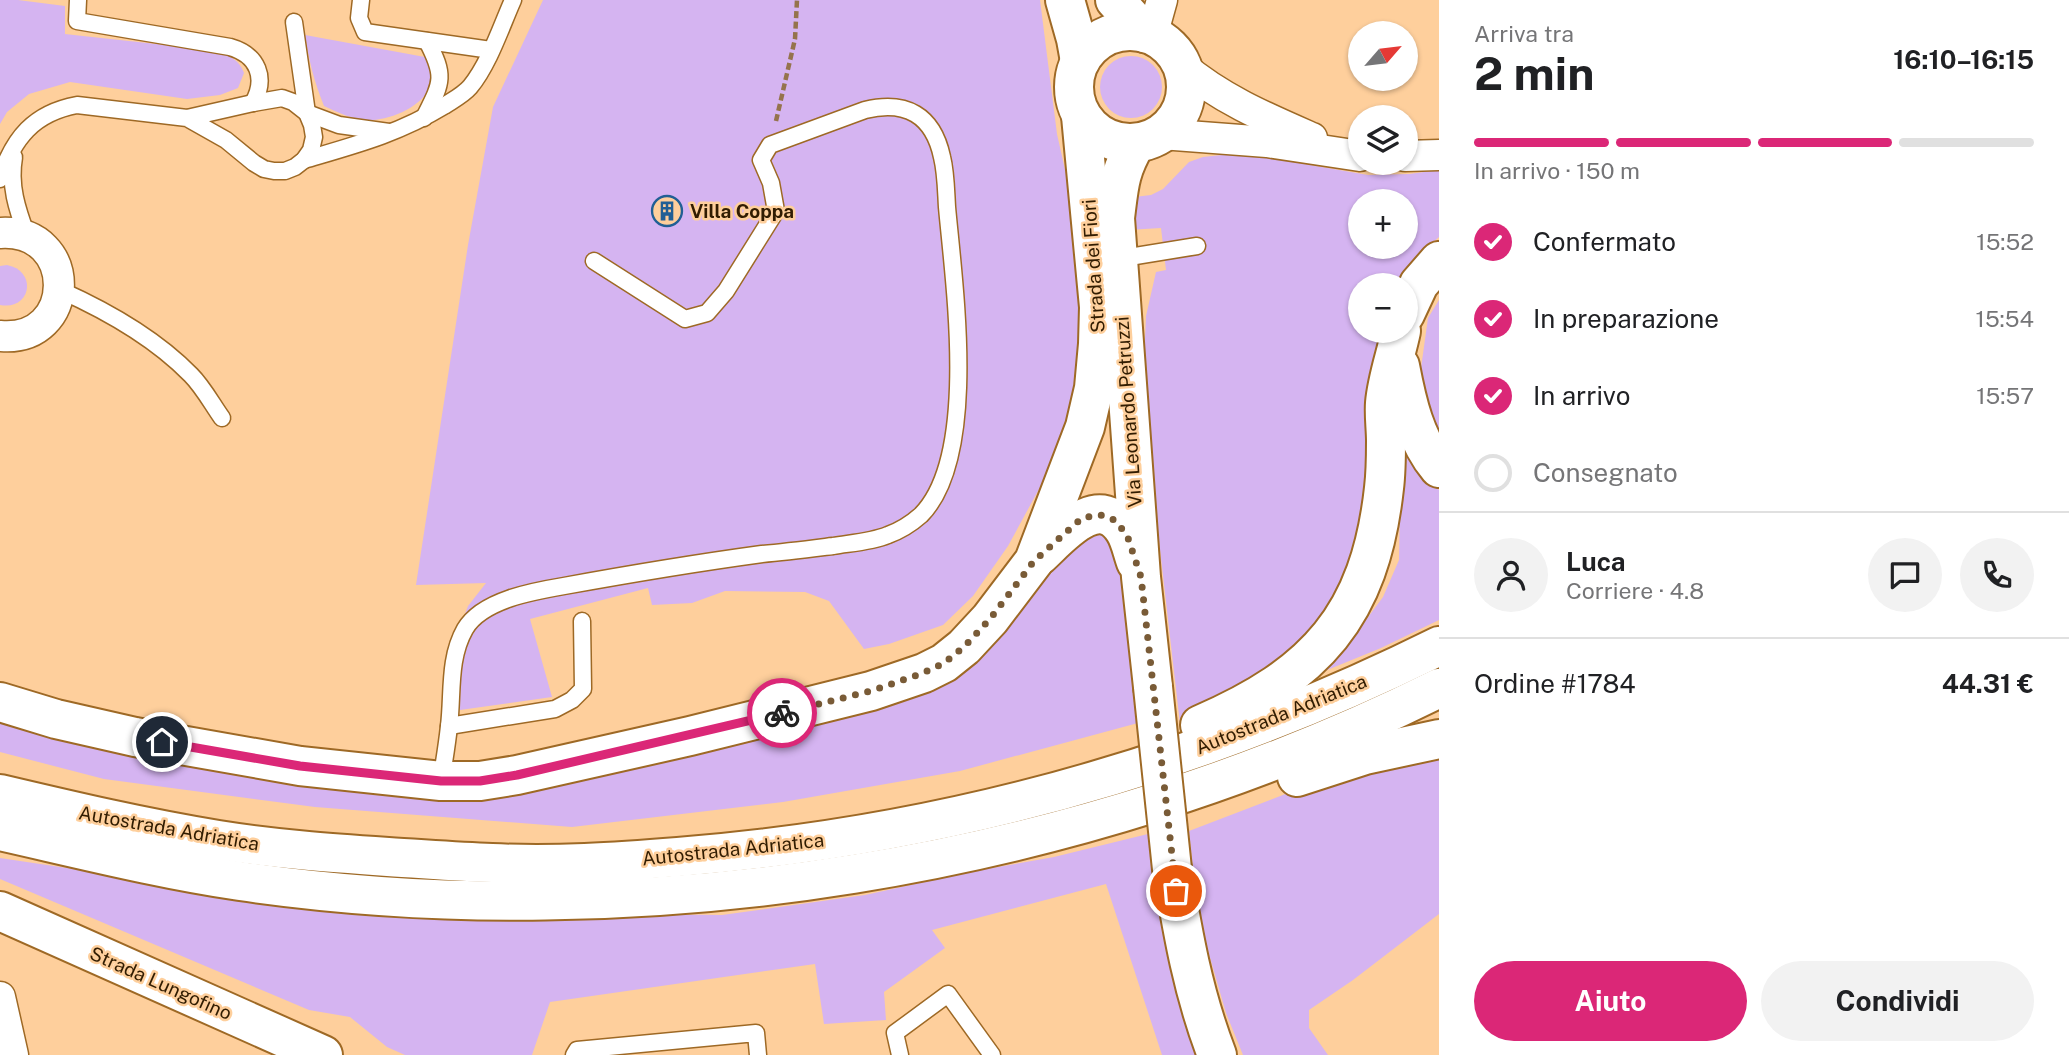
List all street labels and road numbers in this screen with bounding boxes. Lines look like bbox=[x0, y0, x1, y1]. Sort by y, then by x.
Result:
street label: Strada dei Fiori bbox=[1077, 198, 1109, 334]
street label: Via Leonardo Petruzzi bbox=[1110, 316, 1146, 508]
street label: Autostrada Adriatica bbox=[1192, 670, 1370, 758]
street label: Autostrada Adriatica bbox=[77, 801, 261, 855]
street label: Autostrada Adriatica bbox=[641, 829, 825, 869]
street label: Strada Lungofino bbox=[87, 942, 235, 1024]

